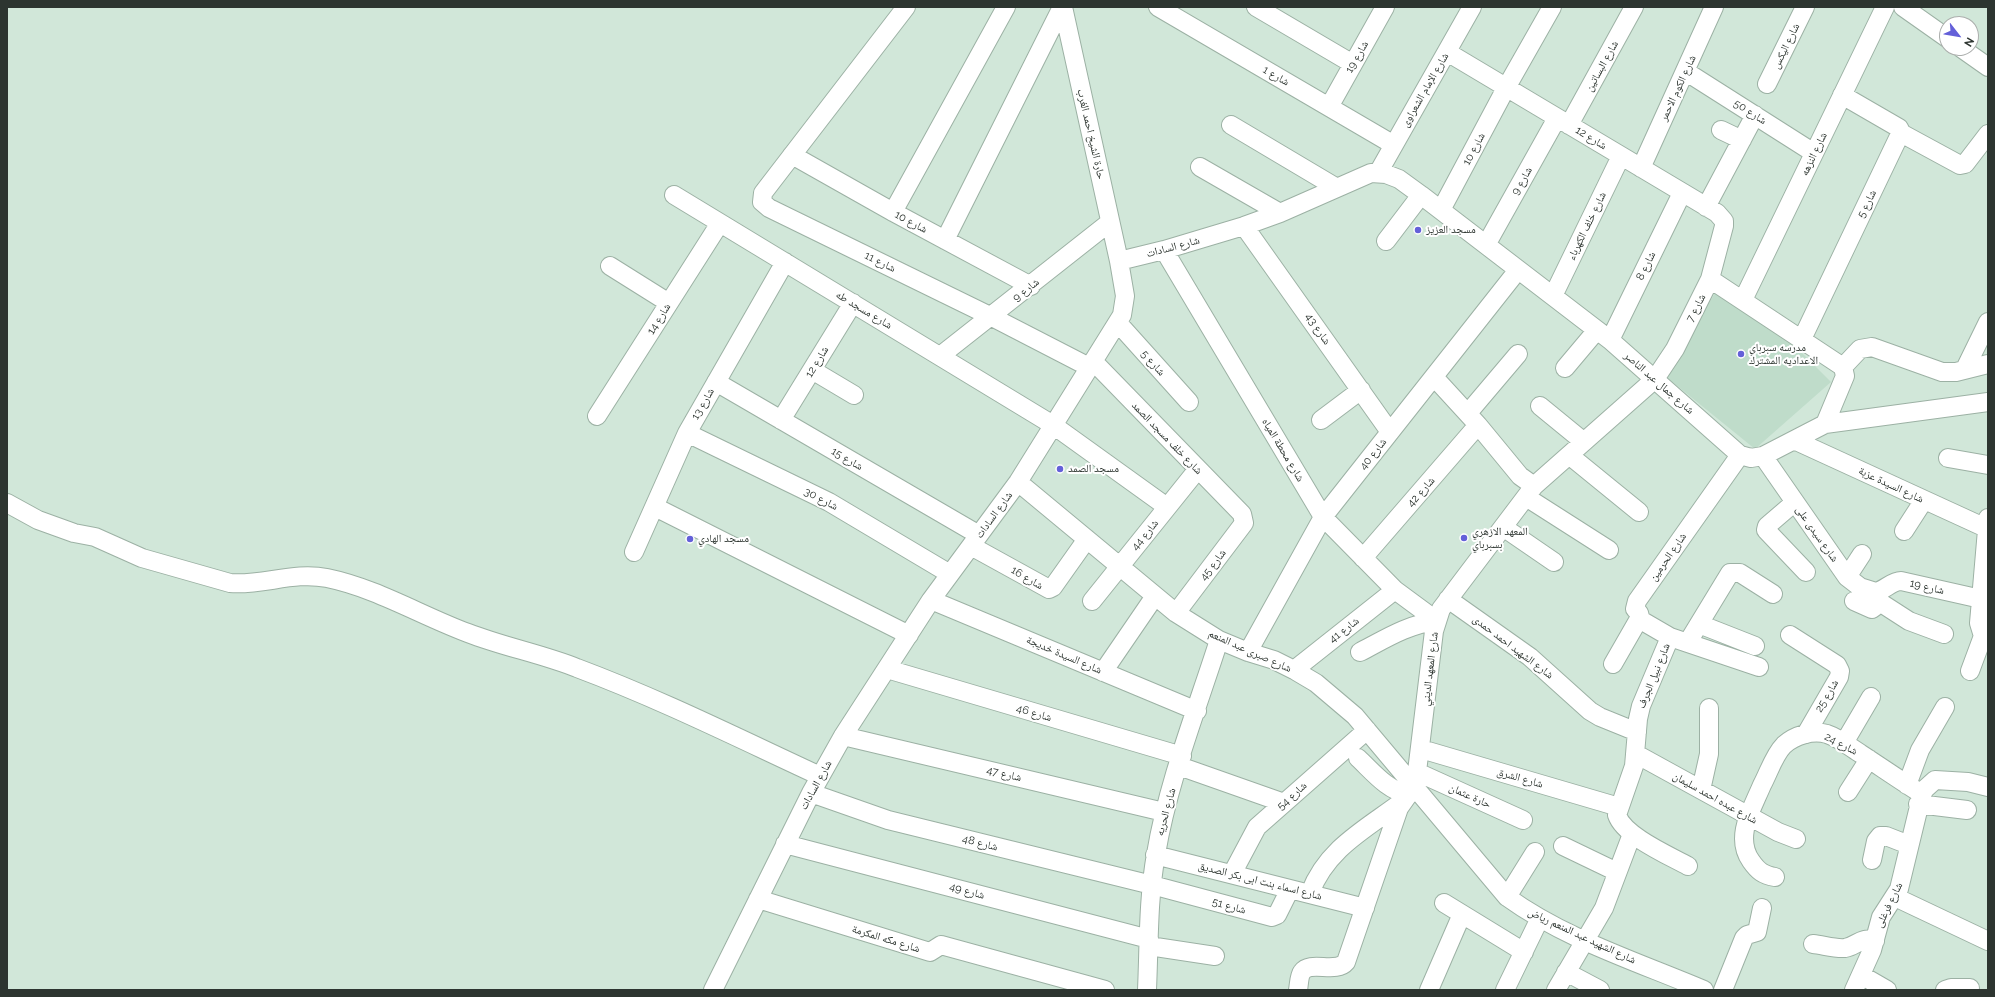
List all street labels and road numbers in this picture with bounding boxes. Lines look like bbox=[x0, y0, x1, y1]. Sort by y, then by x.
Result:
street label: شارع اليكس bbox=[1769, 21, 1803, 71]
street label: شارع البساتين bbox=[1583, 38, 1621, 94]
street label: شارع 19 bbox=[1343, 39, 1371, 75]
street label: شارع الإمام الشعراوى bbox=[1398, 50, 1452, 130]
street label: شارع الكوم الاحمر bbox=[1657, 53, 1699, 123]
street label: شارع 1 bbox=[1260, 63, 1292, 89]
street label: حارة الشيخ احمد الغرب bbox=[1074, 88, 1108, 180]
street label: شارع 50 bbox=[1731, 97, 1769, 127]
street label: شارع 12 bbox=[1573, 124, 1609, 152]
street label: شارع 10 bbox=[1460, 130, 1488, 168]
street label: شارع النزهه bbox=[1798, 130, 1830, 178]
street label: شارع 9 bbox=[1509, 165, 1535, 197]
street label: شارع 5 bbox=[1855, 188, 1879, 220]
street label: شارع خلف الكهرباء bbox=[1565, 190, 1609, 262]
street label: شارع 10 bbox=[892, 208, 930, 236]
street label: شارع السادات bbox=[1145, 234, 1201, 260]
street label: شارع 11 bbox=[862, 249, 898, 275]
street label: شارع 8 bbox=[1633, 250, 1659, 282]
street label: شارع 9 bbox=[1010, 275, 1042, 305]
street label: شارع مسجد طه bbox=[833, 288, 895, 332]
street label: شارع 7 bbox=[1683, 292, 1709, 324]
street label: شارع 14 bbox=[644, 301, 674, 337]
street label: شارع 43 bbox=[1302, 311, 1334, 347]
street label: شارع 12 bbox=[803, 344, 831, 380]
street label: شارع 5 bbox=[1138, 348, 1168, 378]
street label: شارع جمال عبد الناصر bbox=[1621, 349, 1697, 417]
street label: شارع 13 bbox=[689, 386, 717, 422]
street label: شارع خلف مسجد الصمد bbox=[1129, 399, 1205, 477]
street label: شارع محطة المياه bbox=[1259, 416, 1307, 484]
street label: شارع 40 bbox=[1357, 436, 1389, 472]
street label: شارع 15 bbox=[829, 445, 865, 473]
street label: شارع السيدة عزبة bbox=[1856, 464, 1926, 506]
street label: شارع 42 bbox=[1404, 474, 1438, 510]
street label: شارع 30 bbox=[802, 485, 840, 513]
street label: شارع السادات bbox=[973, 489, 1015, 541]
street label: شارع سيدى على bbox=[1793, 503, 1841, 565]
street label: شارع 44 bbox=[1129, 517, 1161, 553]
street label: شارع الحرمين bbox=[1647, 530, 1689, 584]
street label: شارع 45 bbox=[1197, 547, 1229, 583]
street label: شارع 16 bbox=[1009, 564, 1045, 592]
street label: شارع 19 bbox=[1909, 577, 1945, 597]
street label: شارع الشهيد احمد حمدى bbox=[1470, 612, 1556, 682]
street label: شارع 41 bbox=[1326, 614, 1362, 646]
street label: شارع صبرى عبد المنعم bbox=[1206, 627, 1294, 675]
street label: شارع المعهد الديني bbox=[1419, 631, 1441, 707]
street label: شارع السيدة خديجة bbox=[1024, 633, 1104, 677]
street label: شارع نبيل الجرف bbox=[1635, 641, 1673, 711]
street label: شارع 25 bbox=[1812, 677, 1842, 715]
street label: شارع 46 bbox=[1015, 702, 1053, 724]
street label: شارع 24 bbox=[1822, 730, 1860, 758]
street label: شارع السادات bbox=[797, 758, 835, 812]
street label: شارع 47 bbox=[985, 764, 1023, 784]
street label: شارع الشرق bbox=[1495, 765, 1545, 791]
street label: شارع عبده احمد سليمان bbox=[1670, 769, 1760, 827]
street label: شارع 54 bbox=[1274, 779, 1310, 813]
street label: حارة عثمان bbox=[1447, 781, 1493, 811]
street label: شارع الحريه bbox=[1153, 787, 1179, 837]
street label: شارع 48 bbox=[961, 832, 999, 854]
street label: شارع اسماء بنت ابى بكر الصديق bbox=[1197, 859, 1323, 903]
street label: شارع 49 bbox=[948, 880, 986, 902]
street label: شارع فرغلى bbox=[1872, 880, 1906, 930]
street label: شارع 51 bbox=[1211, 895, 1247, 917]
street label: شارع الشهيد عبد المنعم رياض bbox=[1526, 905, 1638, 967]
street label: شارع مكه المكرمة bbox=[850, 922, 922, 956]

